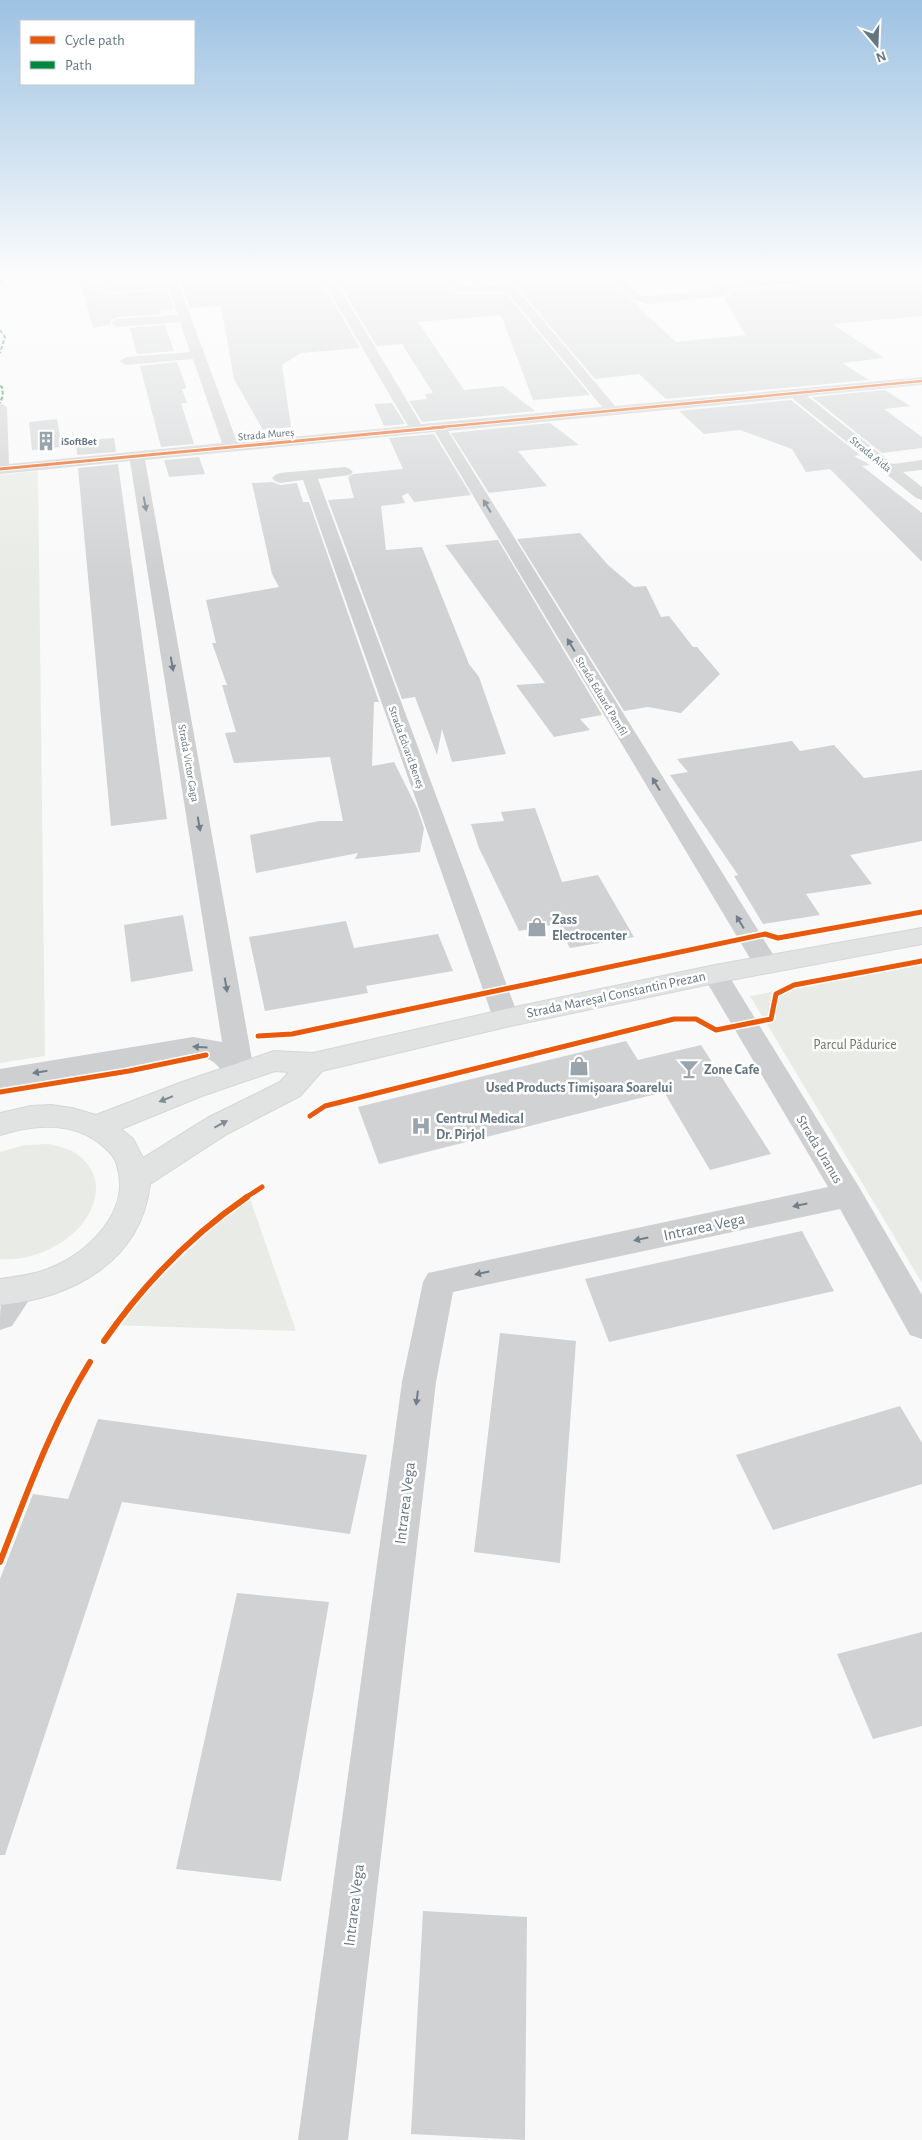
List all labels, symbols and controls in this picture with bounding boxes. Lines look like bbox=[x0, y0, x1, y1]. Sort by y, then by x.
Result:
legend bbox=[20, 20, 195, 85]
north arrow bbox=[852, 20, 902, 70]
text: Cycle path bbox=[65, 33, 125, 48]
text: N bbox=[874, 48, 888, 65]
text: Path bbox=[65, 58, 92, 73]
street label: Strada Mureș bbox=[237, 427, 295, 443]
building icon: iSoftBet bbox=[35, 430, 57, 452]
street label: Strada Aida bbox=[848, 434, 893, 474]
place label: iSoftBet bbox=[61, 436, 97, 447]
one-way arrow bbox=[141, 496, 149, 512]
one-way arrow bbox=[482, 499, 492, 512]
one-way arrow bbox=[567, 638, 576, 651]
street label: Strada Eduard Pamfil bbox=[574, 655, 629, 738]
one-way arrow bbox=[168, 657, 176, 673]
street label: Strada Edvard Beneș bbox=[386, 705, 427, 790]
street label: Strada Victor Gaga bbox=[176, 723, 201, 803]
one-way arrow bbox=[651, 777, 660, 790]
one-way arrow bbox=[195, 817, 203, 833]
place label: Zass Electrocenter bbox=[552, 913, 627, 943]
shop icon: Zass Electrocenter bbox=[526, 916, 548, 938]
one-way arrow bbox=[736, 916, 745, 929]
street label: Strada Mareșal Constantin Prezan bbox=[526, 969, 707, 1022]
one-way arrow bbox=[222, 977, 230, 993]
park label: Parcul Pădurice bbox=[813, 1038, 897, 1052]
one-way arrow bbox=[192, 1043, 208, 1051]
shop icon: Used Products Timișoara Soarelui bbox=[568, 1055, 590, 1077]
bar icon: Zone Cafe bbox=[678, 1058, 700, 1080]
place label: Zone Cafe bbox=[704, 1063, 760, 1077]
one-way arrow bbox=[31, 1069, 47, 1077]
place label: Used Products Timișoara Soarelui bbox=[486, 1081, 672, 1096]
one-way arrow bbox=[159, 1096, 173, 1104]
place label: Centrul Medical Dr. Pirjol bbox=[436, 1112, 524, 1142]
street label: Strada Uranus bbox=[793, 1113, 845, 1186]
hospital icon: Centrul Medical Dr. Pirjol bbox=[410, 1115, 432, 1137]
one-way arrow bbox=[214, 1120, 228, 1128]
one-way arrow bbox=[792, 1201, 807, 1209]
street label: Intrarea Vega bbox=[662, 1211, 746, 1243]
one-way arrow bbox=[633, 1235, 648, 1243]
one-way arrow bbox=[474, 1269, 490, 1277]
one-way arrow bbox=[413, 1391, 421, 1407]
street label: Intrarea Vega bbox=[392, 1461, 418, 1545]
street label: Intrarea Vega bbox=[341, 1863, 367, 1947]

